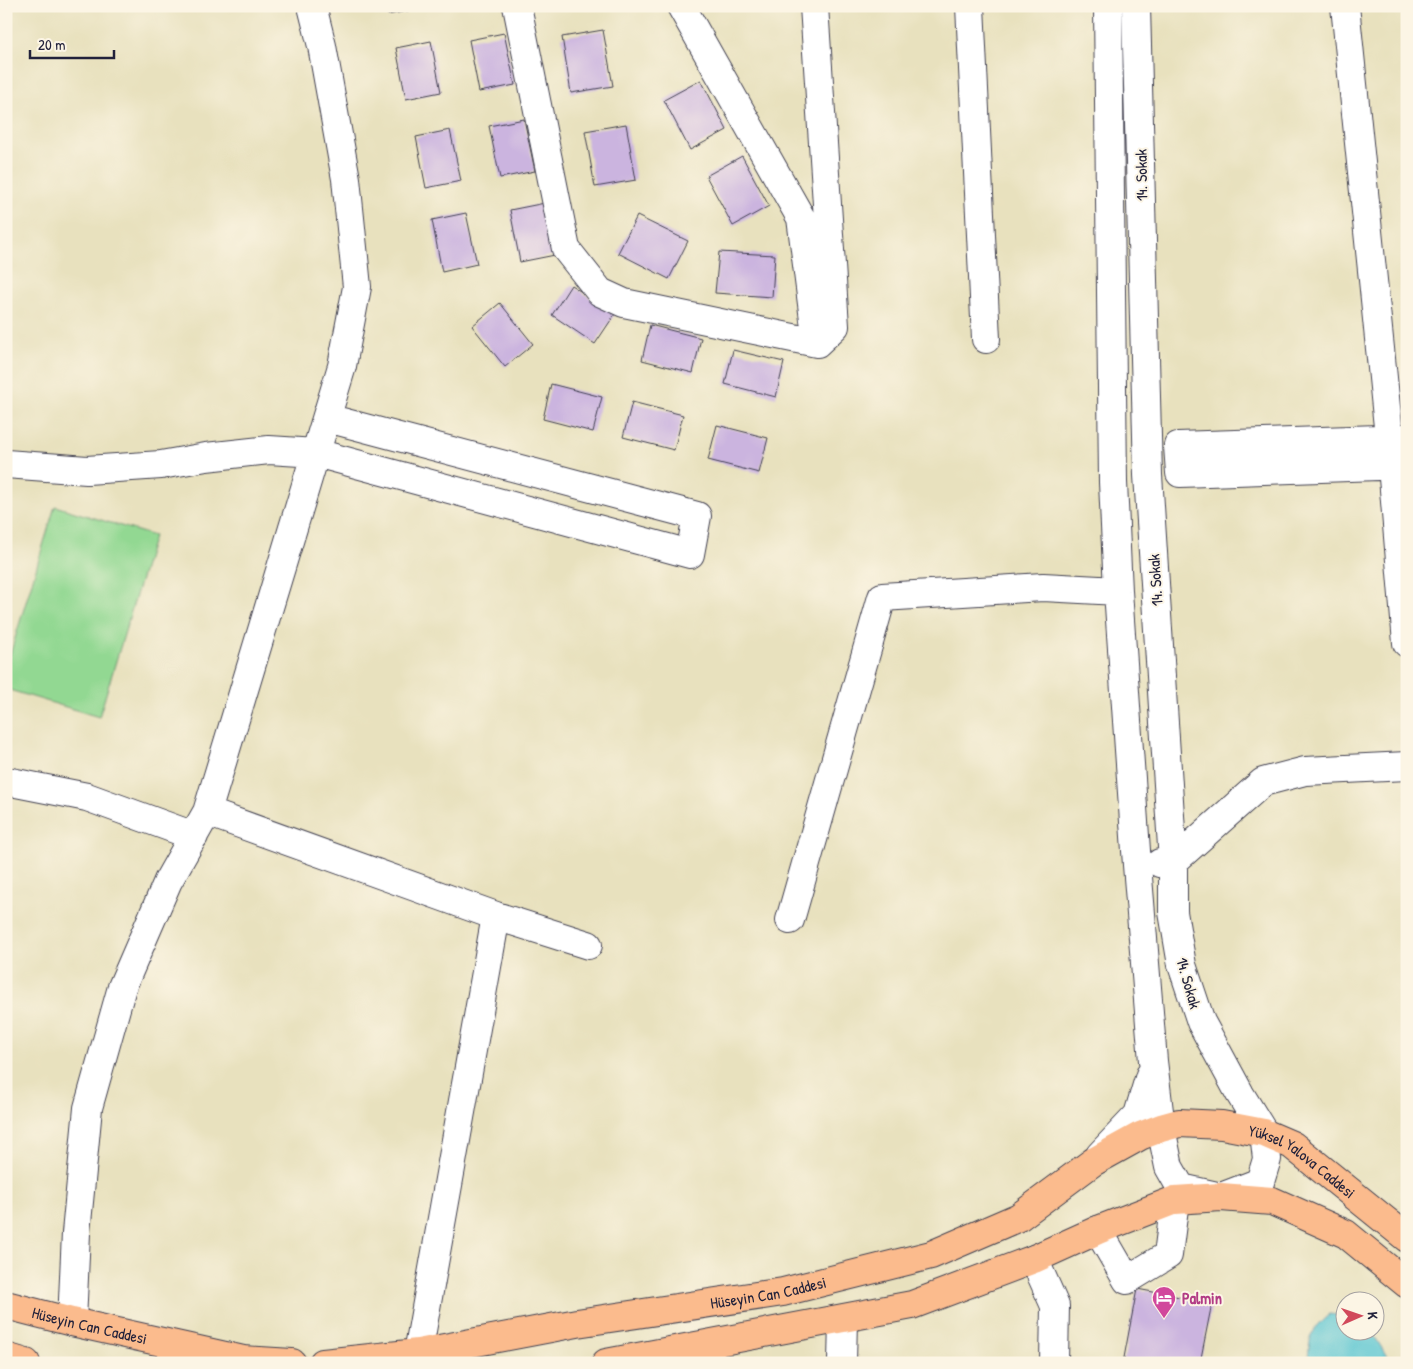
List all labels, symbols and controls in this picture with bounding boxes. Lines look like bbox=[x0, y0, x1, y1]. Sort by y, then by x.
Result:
scale bar bbox=[30, 28, 114, 60]
text: 20 m bbox=[38, 34, 65, 55]
street label: 14. Sokak bbox=[1130, 148, 1152, 201]
street label: 14. Sokak bbox=[1142, 553, 1168, 607]
street label: 14. Sokak bbox=[1171, 955, 1207, 1011]
street label: Yüksel Yalova Caddesi bbox=[1247, 1119, 1360, 1203]
street label: Hüseyin Can Caddesi bbox=[709, 1271, 828, 1314]
hotel icon: Palmin bbox=[1151, 1285, 1177, 1319]
place label: Palmin bbox=[1182, 1287, 1222, 1309]
north arrow bbox=[1336, 1292, 1386, 1342]
street label: Hüseyin Can Caddesi bbox=[30, 1301, 149, 1349]
text: K bbox=[1364, 1312, 1383, 1320]

